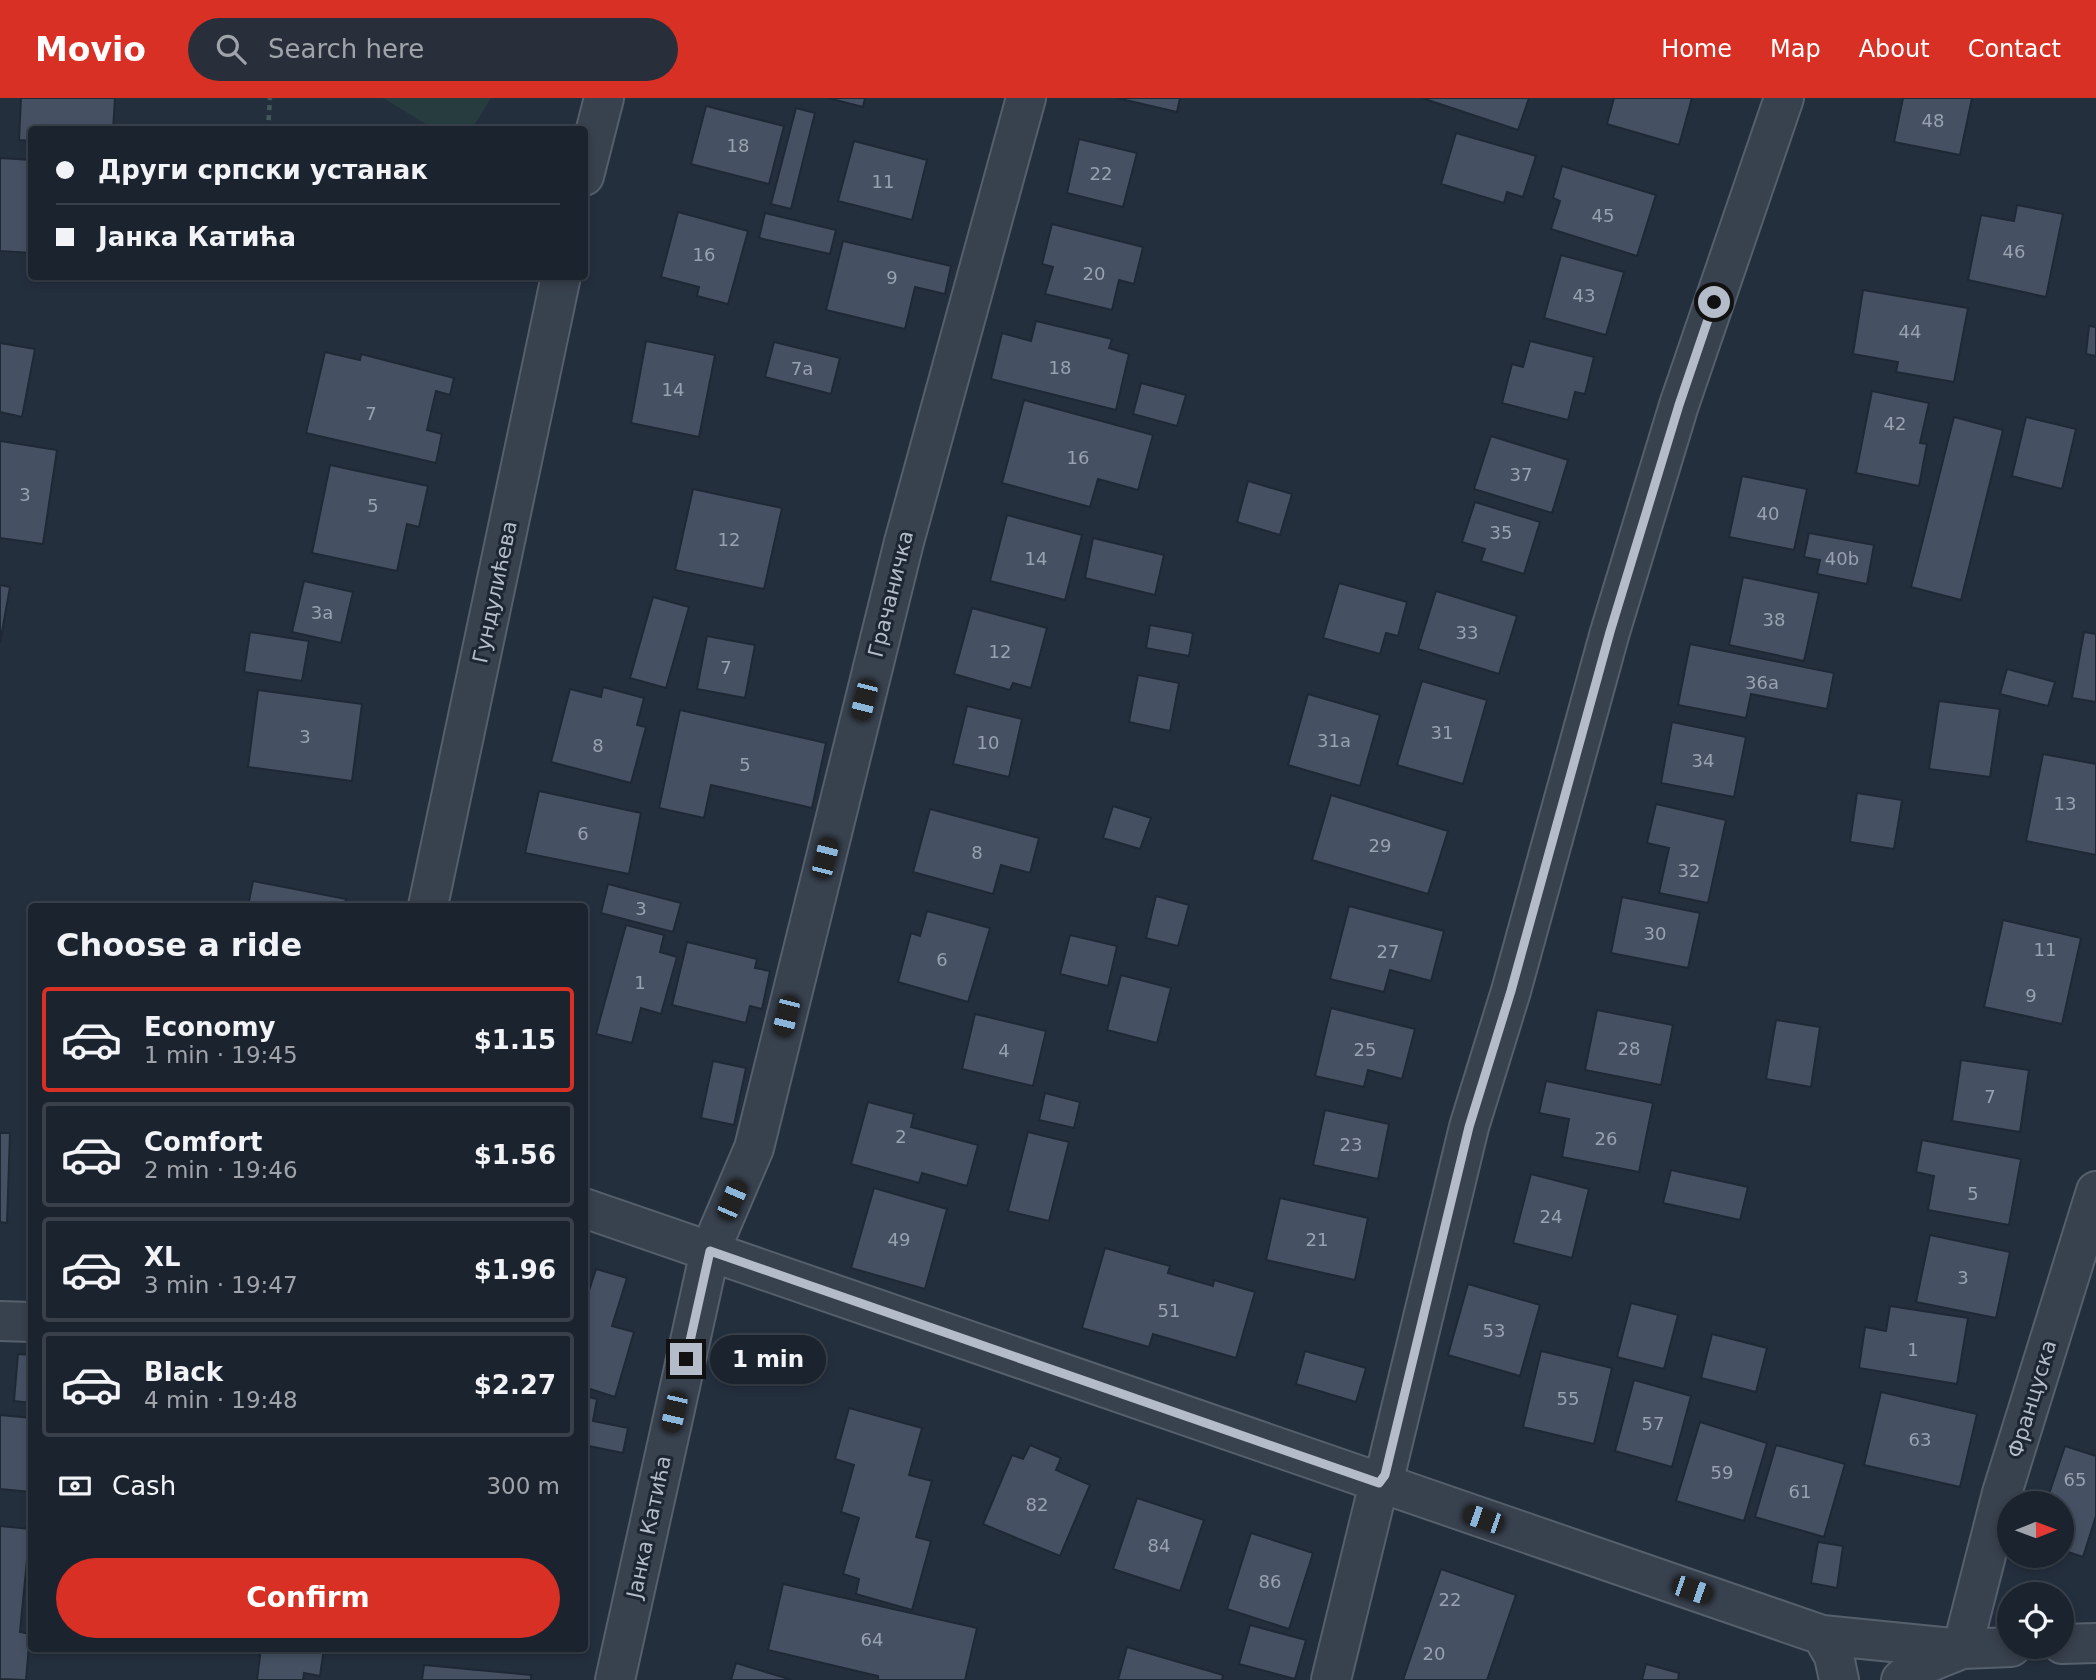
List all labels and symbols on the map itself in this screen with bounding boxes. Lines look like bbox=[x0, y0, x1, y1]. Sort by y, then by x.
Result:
house number: 48 bbox=[1922, 110, 1944, 131]
house number: 18 bbox=[727, 135, 749, 156]
house number: 22 bbox=[1090, 163, 1112, 184]
house number: 11 bbox=[872, 171, 894, 192]
house number: 45 bbox=[1592, 205, 1614, 226]
house number: 46 bbox=[2003, 241, 2025, 262]
house number: 16 bbox=[693, 244, 715, 265]
house number: 20 bbox=[1083, 263, 1105, 284]
house number: 9 bbox=[886, 267, 898, 288]
house number: 43 bbox=[1573, 285, 1595, 306]
route start bbox=[1698, 286, 1730, 318]
house number: 44 bbox=[1899, 321, 1921, 342]
house number: 18 bbox=[1049, 357, 1071, 378]
house number: 7a bbox=[791, 358, 813, 379]
house number: 14 bbox=[662, 379, 684, 400]
house number: 7 bbox=[365, 403, 377, 424]
house number: 42 bbox=[1884, 413, 1906, 434]
house number: 16 bbox=[1067, 447, 1089, 468]
house number: 37 bbox=[1510, 464, 1532, 485]
house number: 3 bbox=[19, 484, 31, 505]
house number: 5 bbox=[367, 495, 379, 516]
house number: 40 bbox=[1757, 503, 1779, 524]
street label: Гундулићева bbox=[468, 519, 522, 665]
house number: 35 bbox=[1490, 522, 1512, 543]
street label: Грачаничка bbox=[864, 528, 918, 660]
house number: 12 bbox=[718, 529, 740, 550]
house number: 14 bbox=[1025, 548, 1047, 569]
house number: 40b bbox=[1825, 548, 1859, 569]
house number: 3a bbox=[311, 602, 333, 623]
house number: 38 bbox=[1763, 609, 1785, 630]
house number: 33 bbox=[1456, 622, 1478, 643]
house number: 12 bbox=[989, 641, 1011, 662]
house number: 7 bbox=[720, 657, 732, 678]
house number: 36a bbox=[1745, 672, 1779, 693]
car bbox=[849, 677, 880, 723]
house number: 31 bbox=[1431, 722, 1453, 743]
house number: 3 bbox=[299, 726, 311, 747]
house number: 31a bbox=[1317, 730, 1351, 751]
house number: 10 bbox=[977, 732, 999, 753]
house number: 8 bbox=[592, 735, 604, 756]
house number: 34 bbox=[1692, 750, 1714, 771]
house number: 5 bbox=[739, 754, 751, 775]
house number: 13 bbox=[2054, 793, 2076, 814]
house number: 6 bbox=[577, 823, 589, 844]
car bbox=[810, 835, 841, 881]
house number: 29 bbox=[1369, 835, 1391, 856]
house number: 8 bbox=[971, 842, 983, 863]
house number: 32 bbox=[1678, 860, 1700, 881]
house number: 3 bbox=[635, 898, 647, 919]
house number: 30 bbox=[1644, 923, 1666, 944]
house number: 11 bbox=[2034, 939, 2056, 960]
house number: 27 bbox=[1377, 941, 1399, 962]
house number: 6 bbox=[936, 949, 948, 970]
house number: 1 bbox=[634, 972, 646, 993]
house number: 9 bbox=[2025, 985, 2037, 1006]
car bbox=[771, 993, 802, 1039]
house number: 28 bbox=[1618, 1038, 1640, 1059]
house number: 25 bbox=[1354, 1039, 1376, 1060]
house number: 4 bbox=[998, 1040, 1010, 1061]
house number: 7 bbox=[1984, 1086, 1996, 1107]
house number: 2 bbox=[895, 1126, 907, 1147]
house number: 26 bbox=[1595, 1128, 1617, 1149]
house number: 23 bbox=[1340, 1134, 1362, 1155]
car bbox=[715, 1177, 750, 1223]
house number: 5 bbox=[1967, 1183, 1979, 1204]
house number: 24 bbox=[1540, 1206, 1562, 1227]
house number: 49 bbox=[888, 1229, 910, 1250]
house number: 21 bbox=[1306, 1229, 1328, 1250]
house number: 3 bbox=[1957, 1267, 1969, 1288]
house number: 51 bbox=[1158, 1300, 1180, 1321]
house number: 53 bbox=[1483, 1320, 1505, 1341]
callout: 1 min bbox=[710, 1334, 826, 1384]
street label: Француска bbox=[2003, 1337, 2061, 1461]
house number: 1 bbox=[1907, 1339, 1919, 1360]
route end bbox=[670, 1343, 702, 1375]
house number: 55 bbox=[1557, 1388, 1579, 1409]
car bbox=[660, 1389, 689, 1435]
house number: 57 bbox=[1642, 1413, 1664, 1434]
house number: 63 bbox=[1909, 1429, 1931, 1450]
street label: Јанка Катића bbox=[622, 1453, 676, 1602]
house number: 59 bbox=[1711, 1462, 1733, 1483]
house number: 65 bbox=[2064, 1469, 2086, 1490]
house number: 61 bbox=[1789, 1481, 1811, 1502]
north arrow bbox=[1997, 1491, 2074, 1568]
house number: 82 bbox=[1026, 1494, 1048, 1515]
car bbox=[1460, 1502, 1507, 1536]
house number: 84 bbox=[1148, 1535, 1170, 1556]
house number: 86 bbox=[1259, 1571, 1281, 1592]
car bbox=[1669, 1573, 1716, 1607]
house number: 22 bbox=[1439, 1589, 1461, 1610]
house number: 64 bbox=[861, 1629, 883, 1650]
house number: 20 bbox=[1423, 1643, 1445, 1664]

